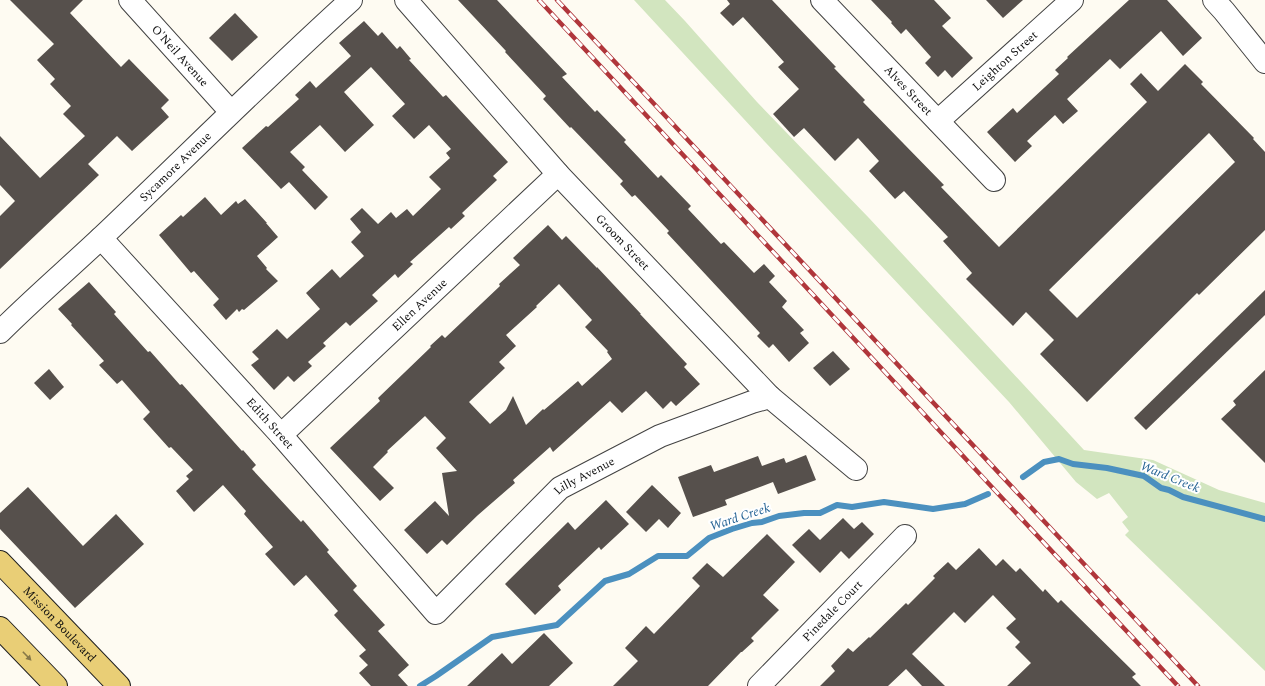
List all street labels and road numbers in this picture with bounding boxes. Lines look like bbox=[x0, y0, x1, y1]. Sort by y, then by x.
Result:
street label: O'Neil Avenue bbox=[147, 20, 214, 91]
street label: Leighton Street bbox=[968, 26, 1042, 95]
street label: Alves Street bbox=[879, 61, 937, 120]
street label: Sycamore Avenue bbox=[135, 127, 216, 206]
street label: Groom Street bbox=[591, 210, 654, 275]
street label: Ellen Avenue bbox=[387, 274, 452, 336]
street label: Edith Street bbox=[242, 393, 299, 453]
street label: Lilly Avenue bbox=[549, 452, 618, 499]
street label: Pinedale Court bbox=[798, 575, 867, 646]
street label: Mission Boulevard bbox=[18, 582, 101, 667]

